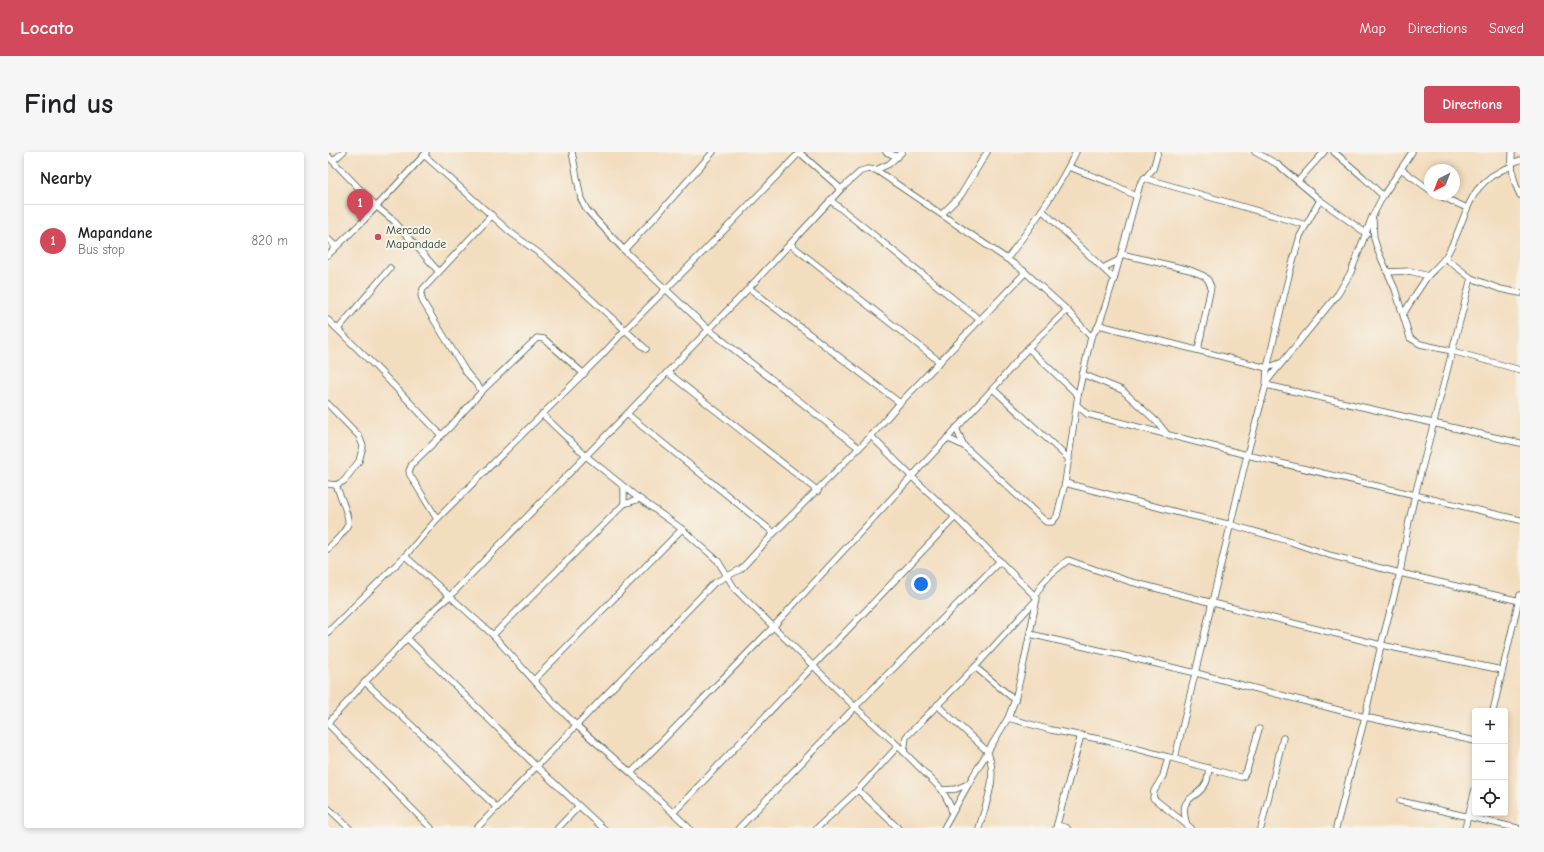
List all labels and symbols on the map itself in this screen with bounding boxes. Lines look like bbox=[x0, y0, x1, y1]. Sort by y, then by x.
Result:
north arrow bbox=[1424, 164, 1460, 200]
pin: 1 bbox=[347, 189, 373, 222]
place label: Mercado Mapandade bbox=[386, 223, 446, 251]
marker: Mercado Mapandade bbox=[373, 232, 383, 242]
your location bbox=[911, 574, 931, 594]

